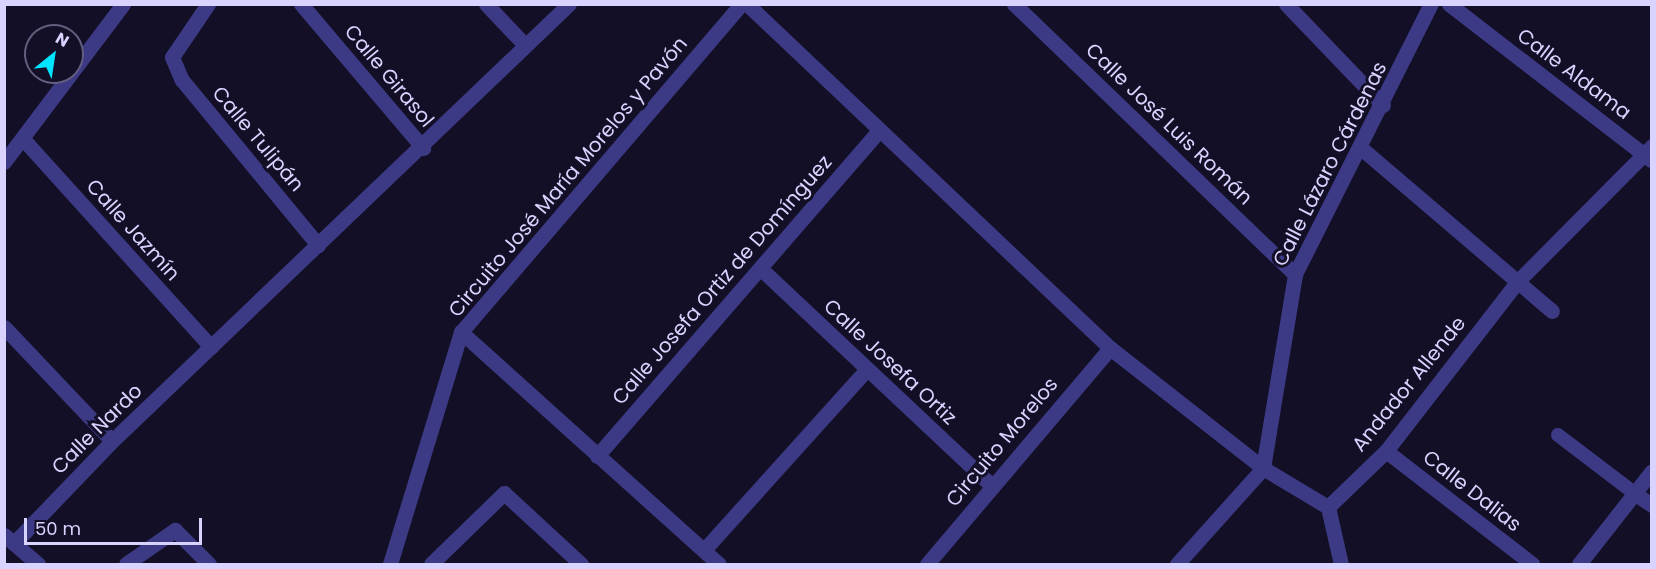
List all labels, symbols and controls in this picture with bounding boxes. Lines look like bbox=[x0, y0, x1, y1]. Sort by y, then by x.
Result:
street label: Calle Girasol bbox=[339, 20, 439, 132]
street label: Calle Aldama bbox=[1512, 23, 1636, 125]
north arrow bbox=[24, 24, 84, 84]
text: N bbox=[51, 27, 73, 53]
street label: Circuito José María Morelos y Pavón bbox=[444, 32, 692, 322]
street label: Calle José Luis Román bbox=[1081, 38, 1257, 210]
street label: Calle Lázaro Cárdenas bbox=[1268, 58, 1392, 270]
street label: Calle Tulipán bbox=[207, 82, 309, 196]
street label: Calle Josefa Ortiz de Domínguez bbox=[607, 150, 837, 410]
street label: Calle Jazmín bbox=[81, 174, 185, 286]
street label: Calle Josefa Ortiz bbox=[819, 294, 961, 430]
street label: Andador Allende bbox=[1347, 312, 1471, 456]
street label: Circuito Morelos bbox=[941, 373, 1063, 511]
street label: Calle Nardo bbox=[47, 379, 147, 479]
street label: Calle Dalias bbox=[1418, 445, 1526, 537]
scale bar bbox=[27, 506, 206, 544]
text: 50 m bbox=[35, 516, 81, 541]

